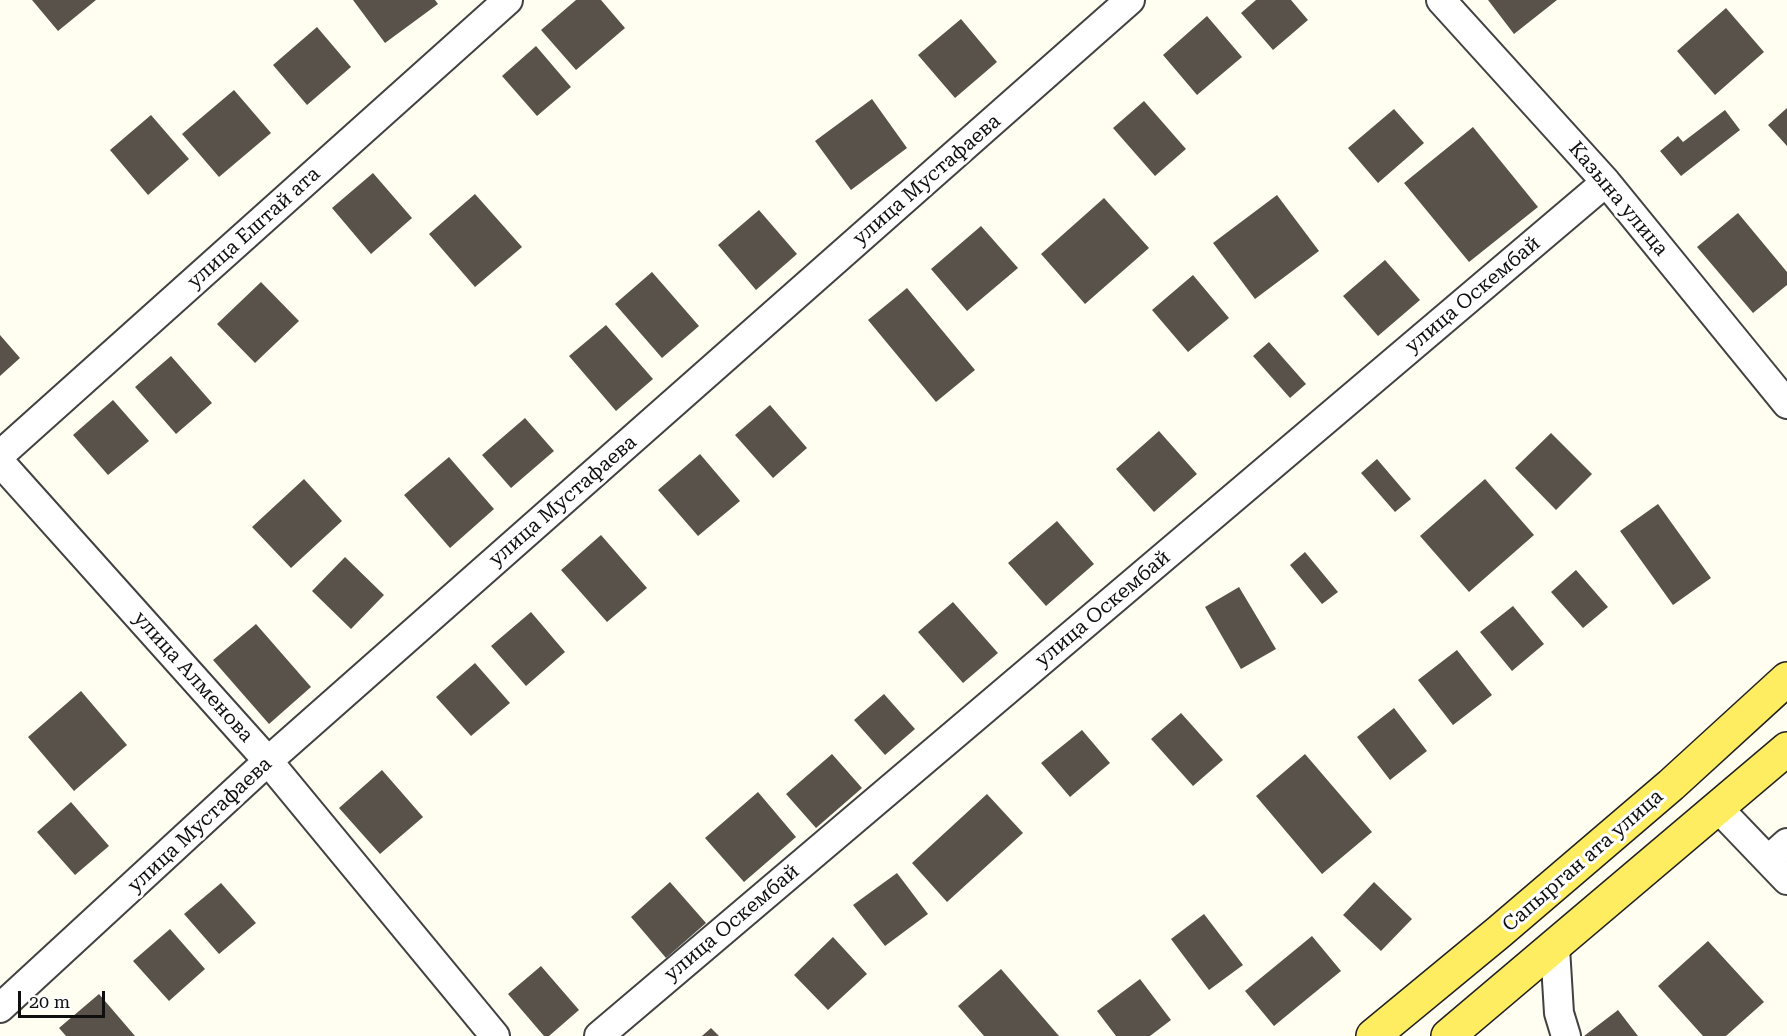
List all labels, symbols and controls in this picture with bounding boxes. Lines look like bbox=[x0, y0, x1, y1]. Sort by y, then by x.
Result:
street label: улица Мустафаева bbox=[848, 109, 1006, 251]
street label: Казына улица bbox=[1563, 137, 1673, 261]
street label: улица Ештай ата bbox=[183, 162, 325, 294]
street label: улица Оскембай bbox=[1401, 232, 1545, 358]
street label: улица Мустафаева bbox=[484, 430, 642, 572]
street label: улица Оскембай bbox=[1031, 546, 1175, 672]
street label: улица Алменова bbox=[128, 607, 258, 747]
street label: улица Мустафаева bbox=[123, 752, 277, 898]
street label: Сапырган ата улица bbox=[1498, 785, 1668, 937]
street label: улица Оскембай bbox=[660, 860, 804, 986]
scale bar bbox=[21, 979, 108, 1017]
text: 20 m bbox=[29, 991, 70, 1012]

